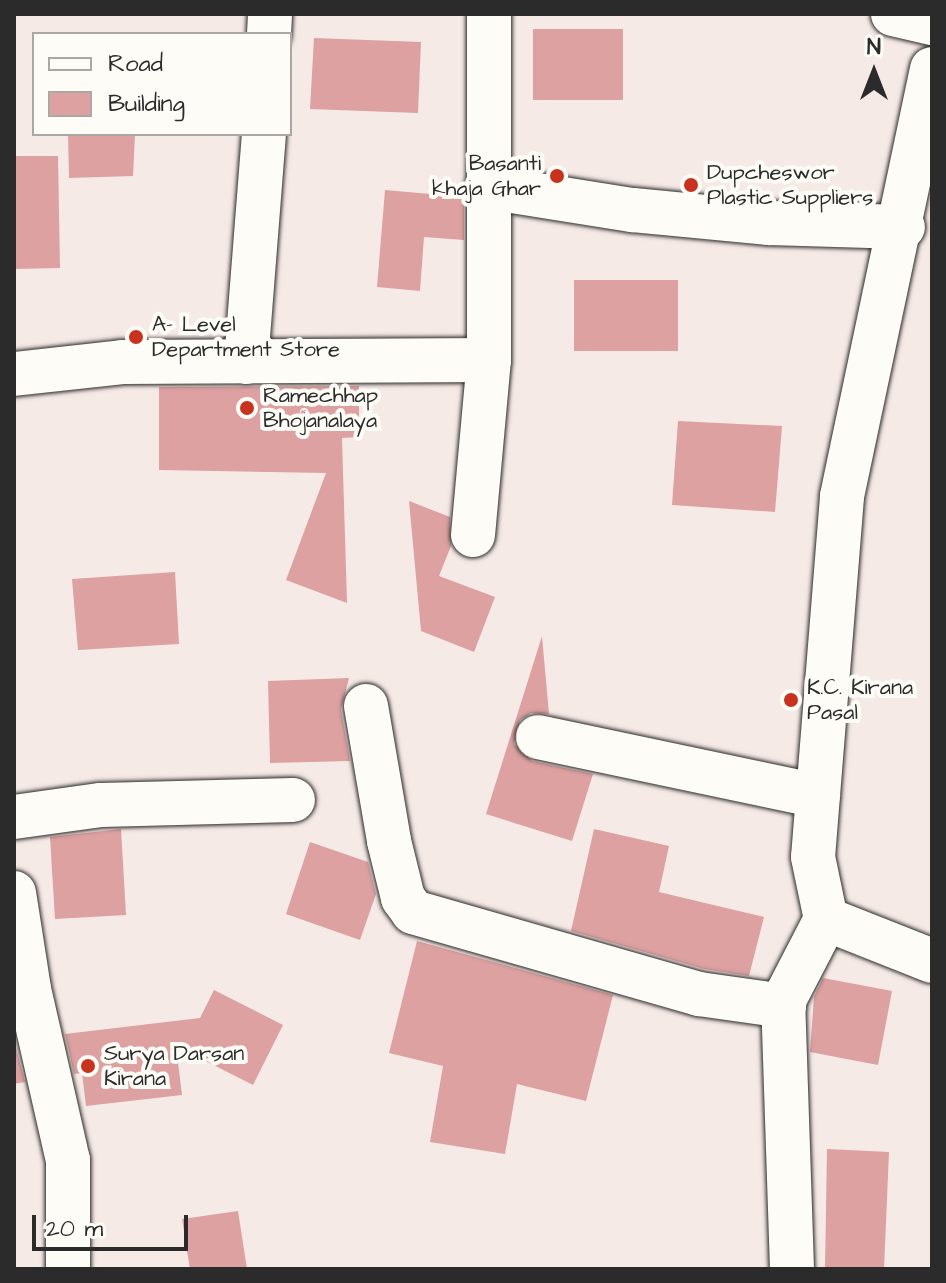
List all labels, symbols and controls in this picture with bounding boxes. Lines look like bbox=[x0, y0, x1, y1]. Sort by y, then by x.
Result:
legend bbox=[32, 32, 292, 136]
north arrow bbox=[834, 32, 914, 112]
text: N bbox=[867, 32, 881, 63]
text: Road bbox=[108, 47, 163, 81]
text: Building bbox=[108, 87, 185, 121]
place label: Basanti khaja Ghar bbox=[432, 150, 541, 202]
place label: Dupcheswor Plastic Suppliers bbox=[707, 159, 873, 210]
marker: Basanti khaja Ghar bbox=[548, 167, 566, 185]
marker: Dupcheswor Plastic Suppliers bbox=[682, 176, 700, 194]
place label: A- Level Department Store bbox=[152, 311, 340, 362]
marker: A- Level Department Store bbox=[127, 328, 145, 346]
place label: Ramechhap Bhojanalaya bbox=[263, 382, 378, 434]
marker: Ramechhap Bhojanalaya bbox=[238, 399, 256, 417]
place label: K.C. Kirana Pasal bbox=[807, 674, 913, 726]
marker: K.C. Kirana Pasal bbox=[782, 691, 800, 709]
place label: Surya Darsan Kirana bbox=[104, 1040, 244, 1092]
marker: Surya Darsan Kirana bbox=[79, 1057, 97, 1075]
scale bar bbox=[36, 1199, 192, 1249]
text: 20 m bbox=[46, 1212, 103, 1246]

